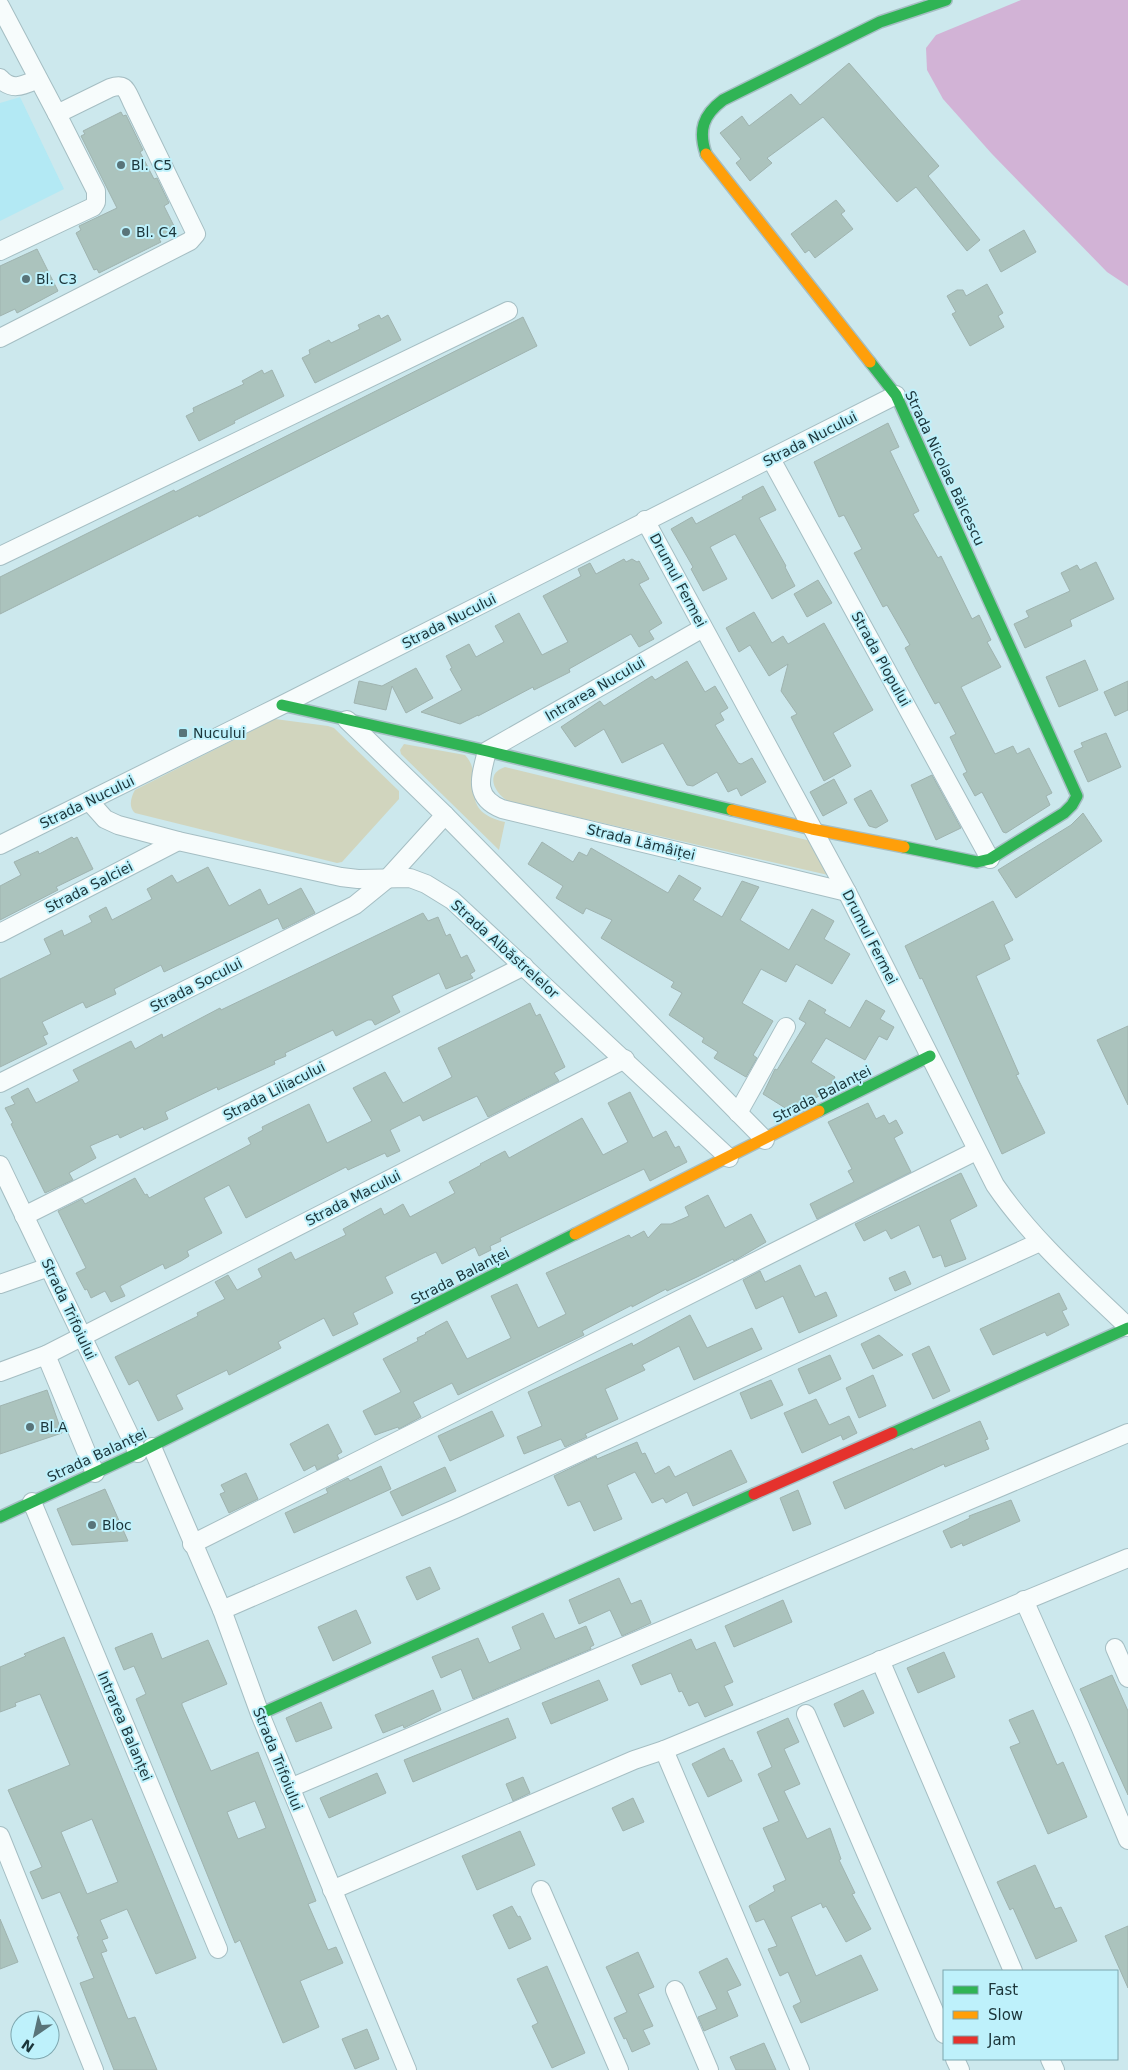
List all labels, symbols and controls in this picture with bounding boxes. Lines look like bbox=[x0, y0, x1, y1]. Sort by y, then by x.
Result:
place label: Bl. C5 bbox=[131, 157, 172, 173]
marker: Bl. C5 bbox=[115, 159, 127, 171]
place label: Bl. C4 bbox=[136, 224, 177, 240]
marker: Bl. C4 bbox=[120, 226, 132, 238]
place label: Bl. C3 bbox=[36, 271, 77, 287]
marker: Bl. C3 bbox=[20, 273, 32, 285]
street label: Strada Nicolae Bălcescu bbox=[902, 388, 988, 548]
street label: Strada Nucului bbox=[760, 408, 860, 470]
street label: Drumul Fermei bbox=[647, 530, 709, 630]
street label: Strada Nucului bbox=[399, 590, 499, 652]
street label: Strada Plopului bbox=[848, 609, 914, 709]
street label: Intrarea Nucului bbox=[542, 654, 648, 724]
place label: Nucului bbox=[193, 725, 246, 741]
marker: Nucului bbox=[177, 727, 189, 739]
street label: Strada Nucului bbox=[37, 772, 137, 832]
street label: Strada Lămâiței bbox=[585, 821, 697, 864]
street label: Strada Salciei bbox=[43, 858, 135, 916]
street label: Drumul Fermei bbox=[839, 887, 901, 987]
street label: Strada Albăstrelelor bbox=[448, 897, 562, 1002]
street label: Strada Socului bbox=[147, 955, 245, 1015]
street label: Strada Liliacului bbox=[221, 1058, 327, 1124]
street label: Strada Balanței bbox=[770, 1062, 874, 1127]
street label: Strada Macului bbox=[303, 1167, 403, 1229]
street label: Strada Balanței bbox=[408, 1244, 512, 1309]
street label: Strada Trifoiului bbox=[39, 1256, 99, 1362]
place label: Bl.A bbox=[40, 1419, 68, 1435]
marker: Bl.A bbox=[24, 1421, 36, 1433]
street label: Strada Balanței bbox=[45, 1425, 150, 1486]
place label: Bloc bbox=[102, 1517, 132, 1533]
marker: Bloc bbox=[86, 1519, 98, 1531]
street label: Intrarea Balanței bbox=[94, 1669, 155, 1784]
street label: Strada Trifoiului bbox=[250, 1705, 306, 1813]
legend bbox=[943, 1970, 1118, 2060]
text: Fast bbox=[988, 1981, 1018, 1999]
text: Slow bbox=[988, 2006, 1023, 2024]
north arrow bbox=[10, 2010, 60, 2060]
text: Jam bbox=[987, 2031, 1016, 2049]
text: N bbox=[18, 2036, 37, 2056]

